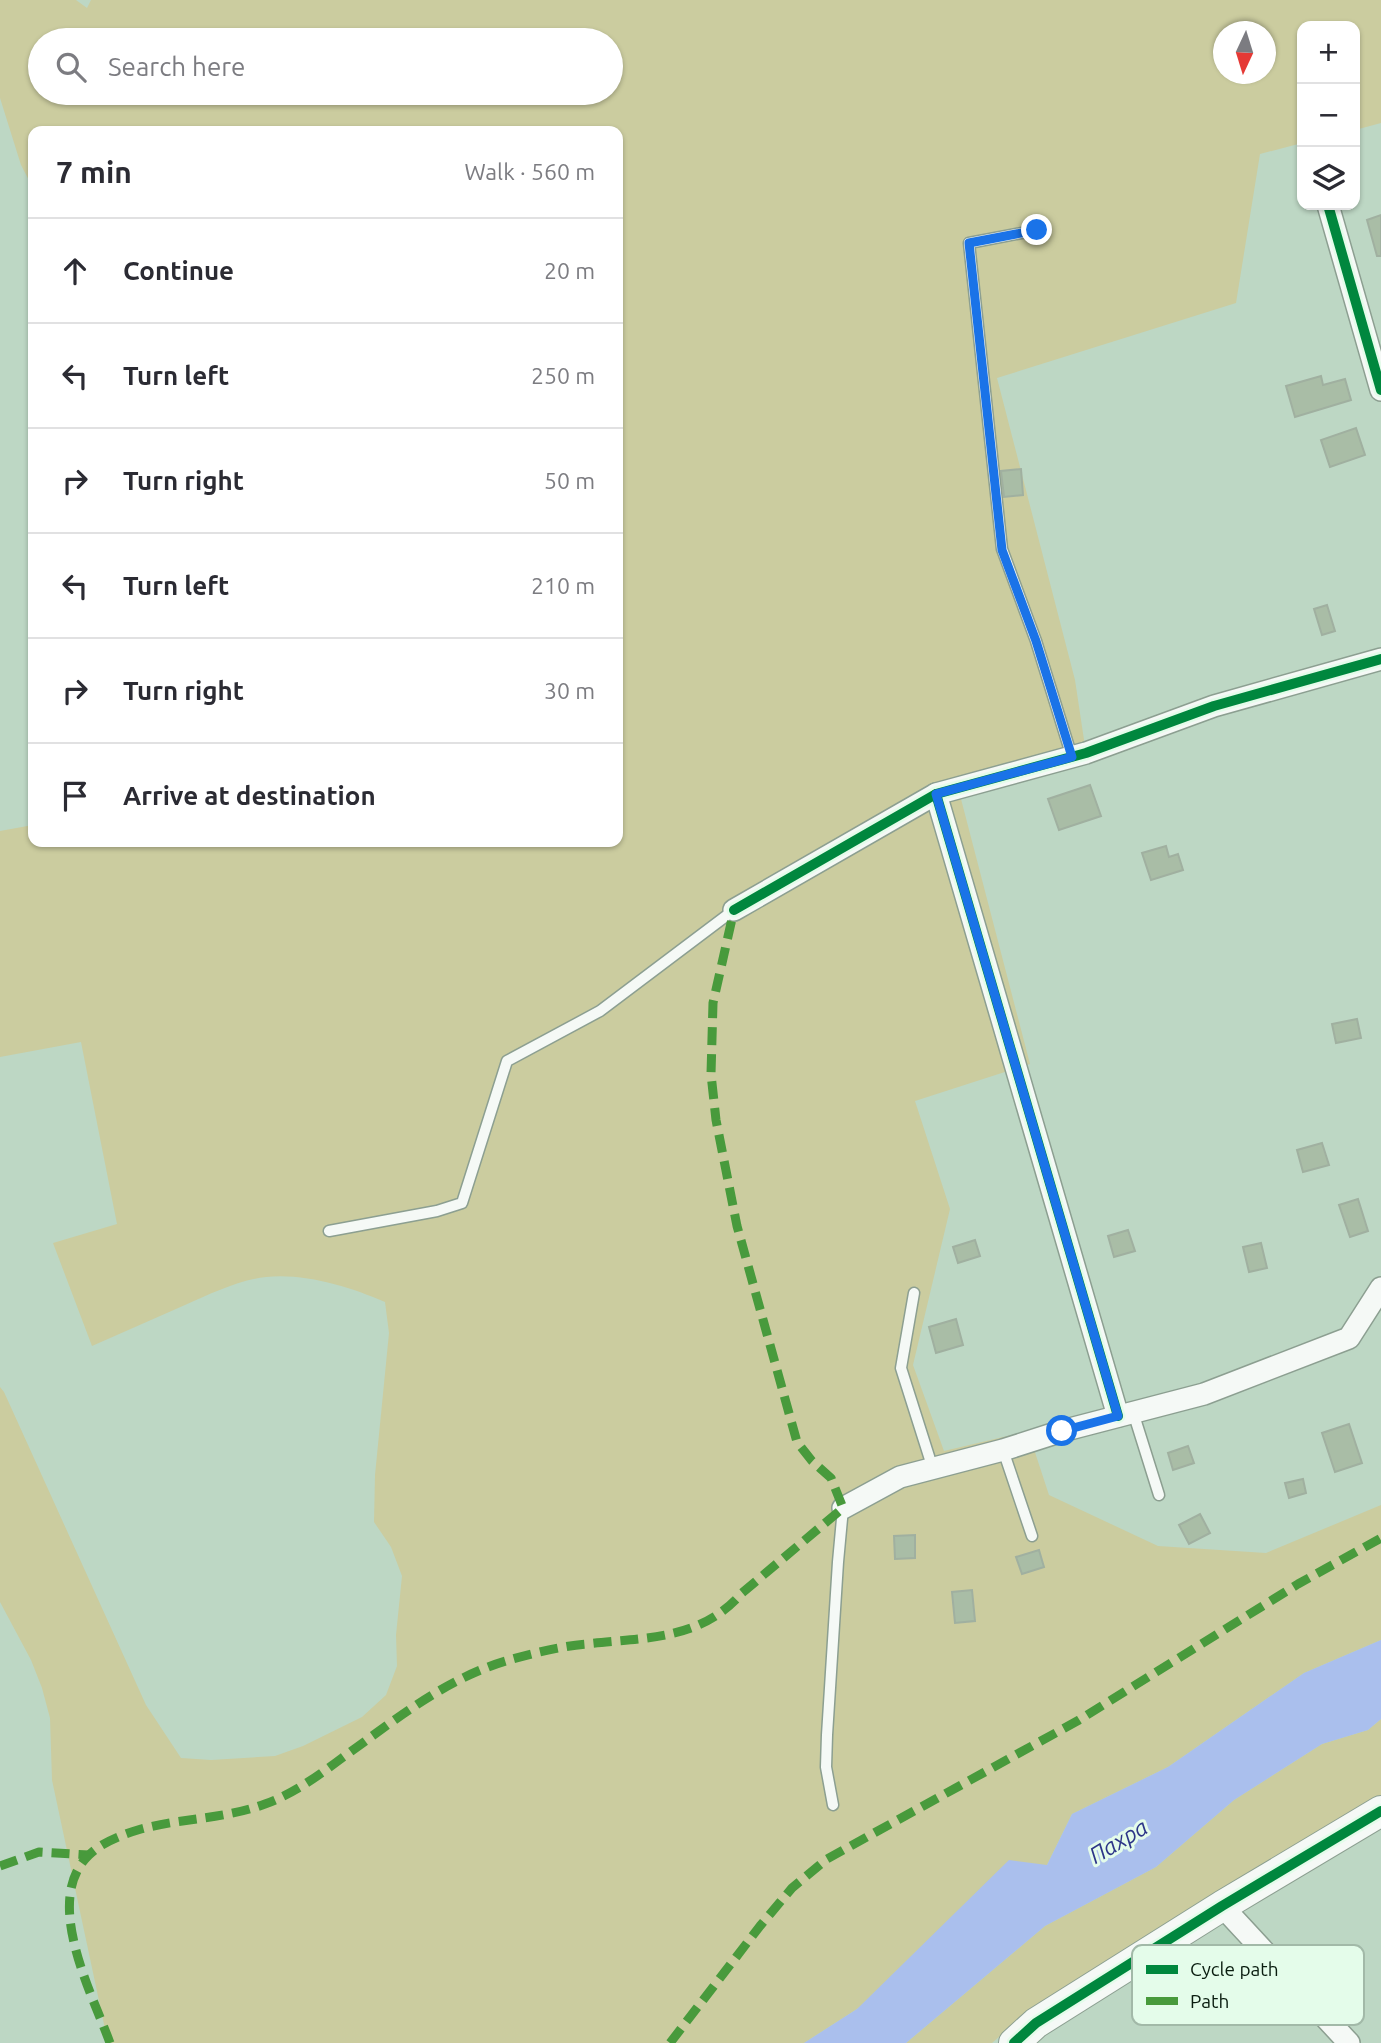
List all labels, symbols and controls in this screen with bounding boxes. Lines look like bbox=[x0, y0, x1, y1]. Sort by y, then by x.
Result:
north arrow bbox=[1213, 21, 1276, 84]
map controls bbox=[1297, 21, 1360, 210]
button: + bbox=[1297, 21, 1360, 84]
search box bbox=[28, 28, 623, 105]
icon: search bbox=[52, 48, 90, 86]
text: Search here bbox=[108, 52, 245, 81]
button: − bbox=[1297, 84, 1360, 147]
button: layers bbox=[1297, 147, 1360, 210]
text: 7 min bbox=[56, 155, 132, 189]
text: Walk · 560 m bbox=[464, 159, 595, 184]
route end bbox=[1021, 214, 1052, 245]
icon: ahead bbox=[56, 252, 94, 290]
text: Continue bbox=[123, 256, 234, 285]
text: 20 m bbox=[544, 258, 595, 283]
icon: left bbox=[56, 357, 94, 395]
text: Turn left bbox=[123, 361, 229, 390]
text: 250 m bbox=[531, 363, 595, 388]
icon: right bbox=[56, 462, 94, 500]
text: Turn right bbox=[123, 466, 244, 495]
text: 50 m bbox=[544, 468, 595, 493]
icon: left bbox=[56, 567, 94, 605]
text: Turn left bbox=[123, 571, 229, 600]
text: 210 m bbox=[531, 573, 595, 598]
icon: right bbox=[56, 672, 94, 710]
text: Turn right bbox=[123, 676, 244, 705]
text: 30 m bbox=[544, 678, 595, 703]
icon: arrive bbox=[56, 777, 94, 815]
text: Arrive at destination bbox=[123, 781, 376, 810]
route start bbox=[1046, 1415, 1077, 1446]
water label: Пахра bbox=[1084, 1814, 1152, 1868]
legend bbox=[1132, 1945, 1364, 2025]
text: Cycle path bbox=[1190, 1958, 1279, 1980]
text: Path bbox=[1190, 1990, 1229, 2012]

